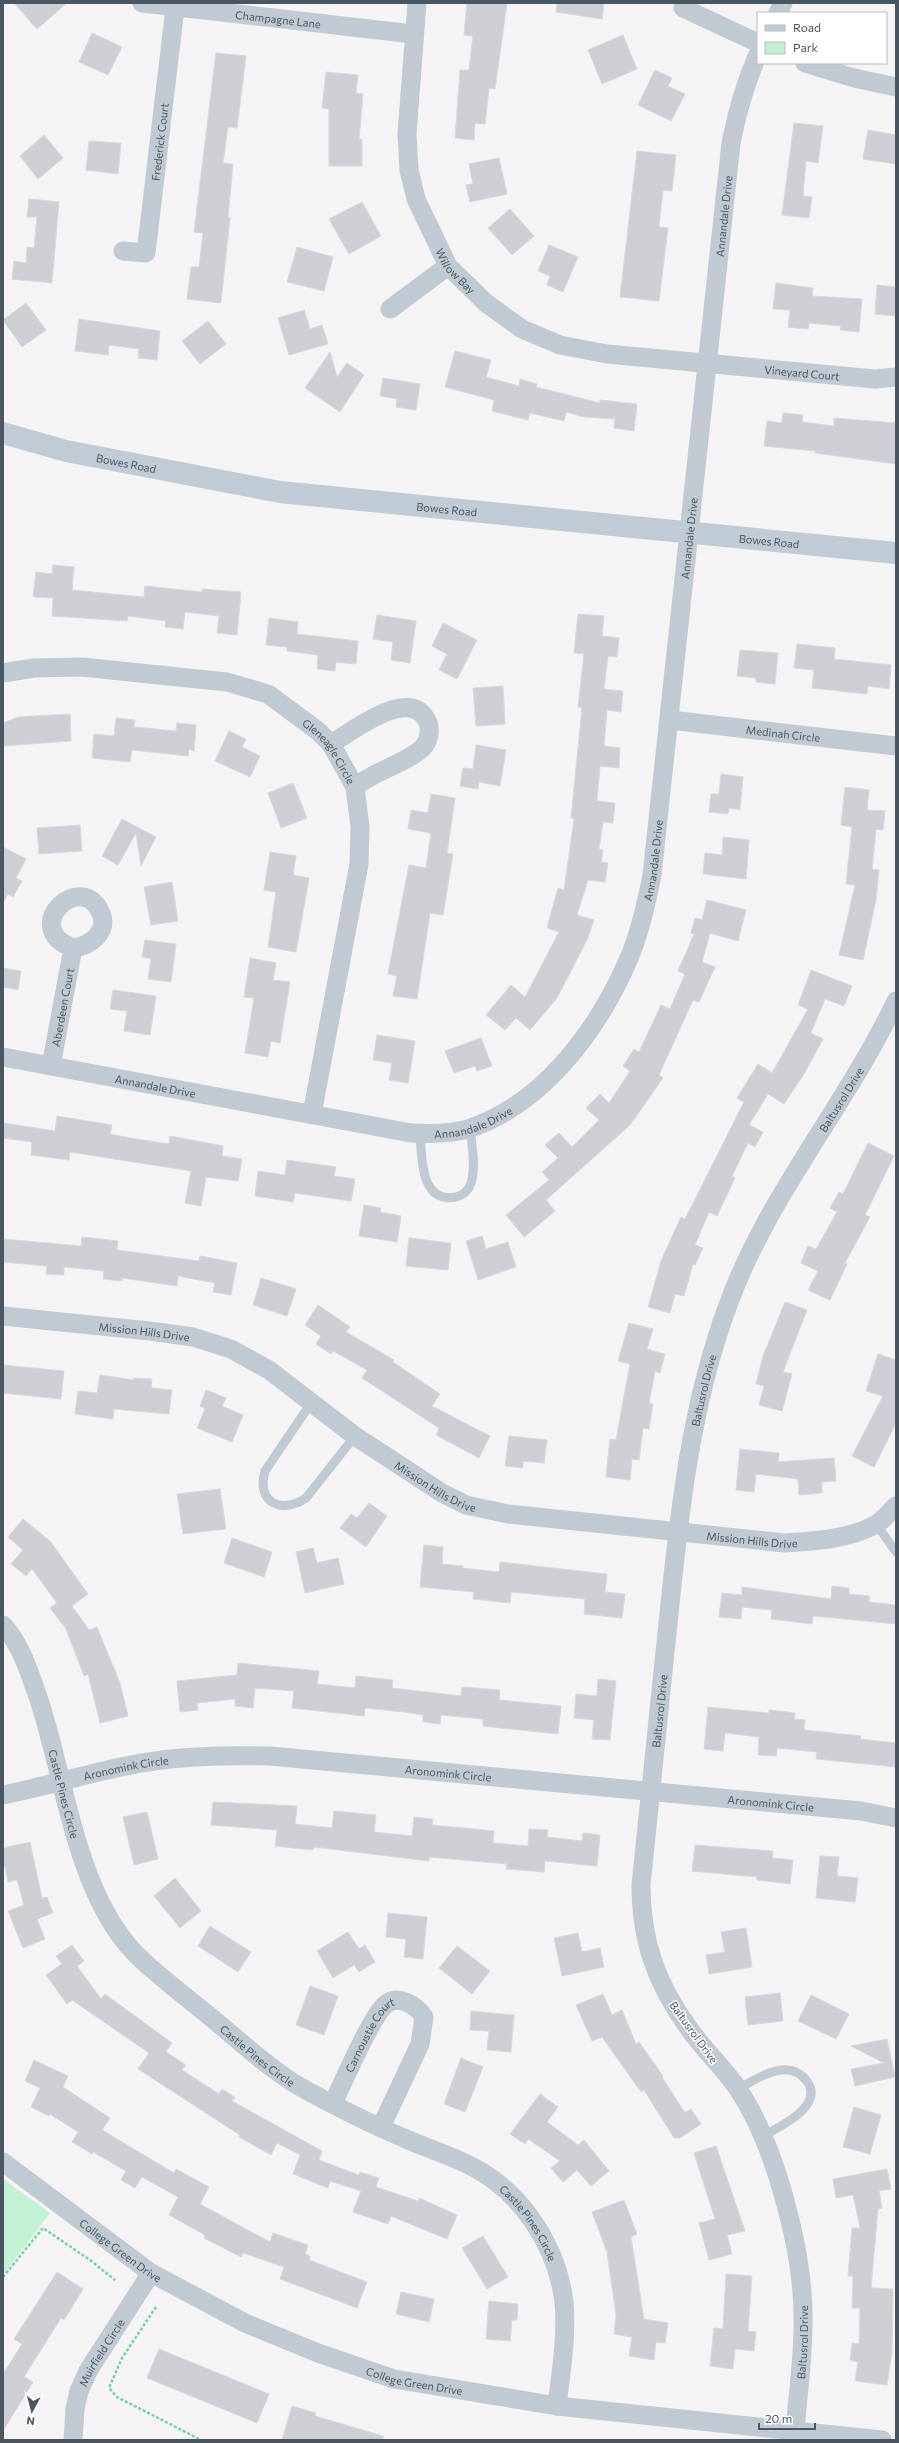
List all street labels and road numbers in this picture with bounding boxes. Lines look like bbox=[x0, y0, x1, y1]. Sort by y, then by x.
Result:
street label: Champagne Lane bbox=[235, 7, 322, 30]
street label: Frederick Court bbox=[148, 102, 170, 182]
street label: Annandale Drive bbox=[712, 175, 734, 257]
street label: Willow Bay bbox=[434, 246, 479, 296]
street label: Vineyard Court bbox=[764, 362, 841, 382]
street label: Bowes Road bbox=[95, 450, 157, 475]
street label: Annandale Drive bbox=[677, 497, 699, 580]
street label: Bowes Road bbox=[416, 499, 478, 518]
street label: Bowes Road bbox=[738, 531, 800, 550]
street label: Gleneagle Circle bbox=[300, 716, 358, 786]
street label: Medinah Circle bbox=[745, 722, 821, 744]
street label: Annandale Drive bbox=[640, 819, 664, 902]
street label: Aberdeen Court bbox=[48, 966, 76, 1047]
street label: Baltusrol Drive bbox=[816, 1064, 866, 1134]
street label: Annandale Drive bbox=[114, 1072, 197, 1099]
street label: Annandale Drive bbox=[434, 1103, 514, 1140]
street label: Mission Hills Drive bbox=[98, 1319, 191, 1343]
street label: Baltusrol Drive bbox=[688, 1353, 718, 1427]
street label: Mission Hills Drive bbox=[393, 1458, 477, 1514]
street label: Mission Hills Drive bbox=[706, 1528, 798, 1550]
street label: Baltusrol Drive bbox=[649, 1673, 669, 1748]
street label: Castle Pines Circle bbox=[47, 1748, 82, 1840]
street label: Aronomink Circle bbox=[82, 1753, 169, 1782]
street label: Aronomink Circle bbox=[404, 1762, 492, 1783]
street label: Aronomink Circle bbox=[727, 1792, 815, 1813]
street label: Carnoustie Court bbox=[342, 1994, 396, 2074]
street label: Baltusrol Drive bbox=[667, 1998, 721, 2066]
street label: Castle Pines Circle bbox=[218, 2022, 297, 2089]
street label: Castle Pines Circle bbox=[497, 2182, 560, 2263]
street label: College Green Drive bbox=[77, 2216, 164, 2284]
street label: Baltusrol Drive bbox=[793, 2305, 810, 2380]
street label: Muirfield Circle bbox=[76, 2316, 127, 2388]
street label: College Green Drive bbox=[365, 2364, 464, 2397]

